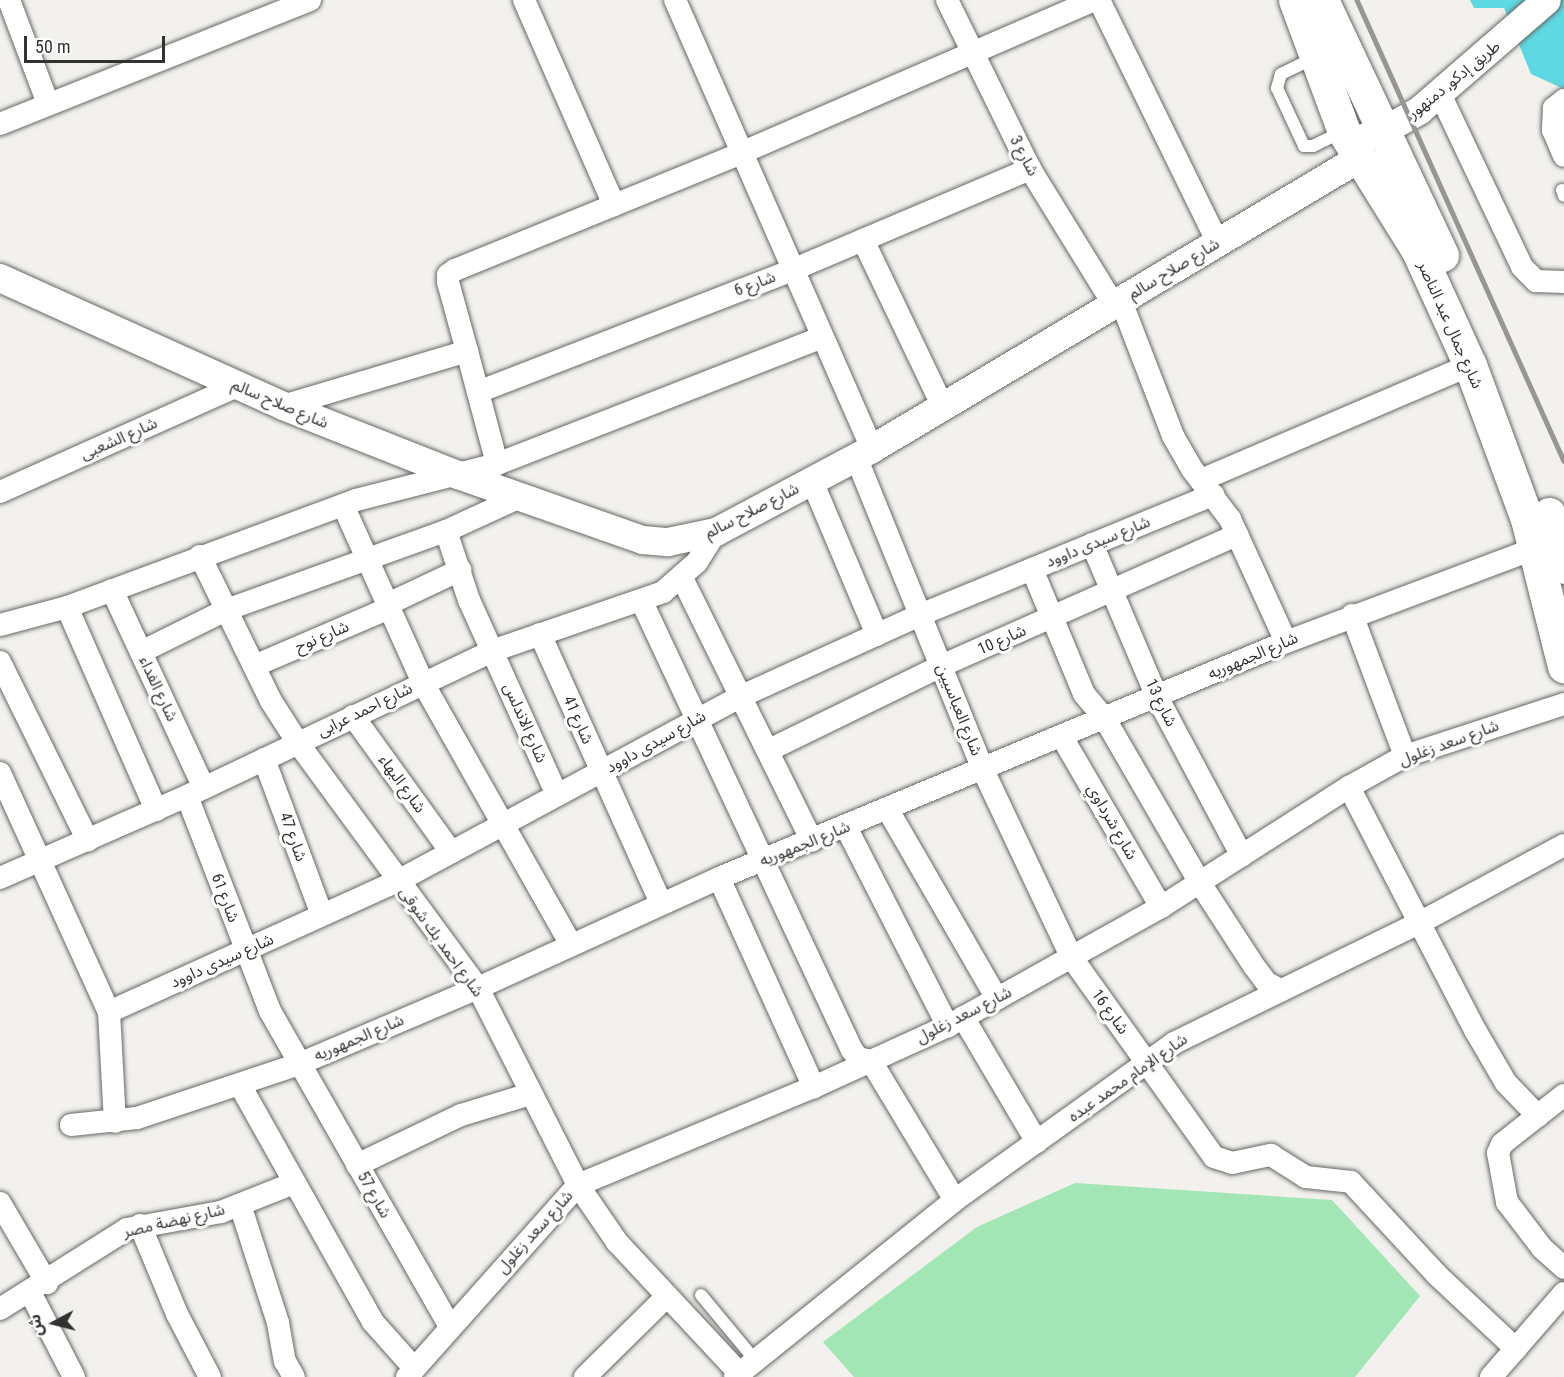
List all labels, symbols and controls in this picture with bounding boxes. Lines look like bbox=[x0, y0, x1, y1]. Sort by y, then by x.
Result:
scale bar bbox=[27, 24, 168, 62]
text: 50 m bbox=[35, 36, 70, 57]
street label: طريق إدكو, دمنهور bbox=[1404, 37, 1504, 123]
street label: شارع 3 bbox=[1005, 133, 1043, 179]
street label: شارع صلاح سالم bbox=[1125, 234, 1223, 304]
street label: شارع جمال عبد الناصر bbox=[1413, 258, 1487, 392]
street label: شارع 6 bbox=[732, 267, 778, 301]
street label: شارع صلاح سالم bbox=[229, 375, 331, 433]
street label: شارع الشعبى bbox=[78, 414, 160, 464]
street label: شارع صلاح سالم bbox=[702, 479, 802, 543]
street label: شارع سيدى داوود bbox=[1043, 512, 1153, 572]
street label: شارع نوح bbox=[292, 617, 352, 657]
street label: شارع 10 bbox=[975, 621, 1029, 659]
street label: شارع الجمهوريه bbox=[1205, 628, 1301, 684]
street label: شارع الفداء bbox=[135, 653, 181, 725]
street label: شارع العباسيين bbox=[932, 661, 986, 759]
street label: شارع 13 bbox=[1141, 676, 1181, 730]
street label: شارع احمد عرابى bbox=[314, 679, 416, 741]
street label: شارع الاندلس bbox=[499, 680, 551, 766]
street label: شارع 41 bbox=[559, 693, 597, 747]
street label: شارع سيدى داوود bbox=[603, 707, 709, 777]
street label: شارع سعد زغلول bbox=[1396, 716, 1502, 770]
street label: شارع البهاء bbox=[374, 751, 430, 817]
street label: شارع شرداوي bbox=[1083, 781, 1141, 863]
street label: شارع 47 bbox=[275, 810, 311, 864]
street label: شارع الجمهوريه bbox=[757, 817, 853, 871]
street label: شارع 61 bbox=[207, 871, 243, 925]
street label: شارع احمد بك شوقى bbox=[395, 883, 487, 1001]
street label: شارع سيدى داوود bbox=[167, 930, 277, 992]
street label: شارع سعد زغلول bbox=[913, 983, 1015, 1047]
street label: شارع 16 bbox=[1087, 986, 1133, 1038]
street label: شارع الجمهوريه bbox=[311, 1010, 407, 1066]
street label: شارع الإمام محمد عبده bbox=[1065, 1030, 1191, 1126]
street label: شارع 57 bbox=[353, 1168, 395, 1222]
street label: شارع سعد زغلول bbox=[493, 1187, 577, 1277]
street label: شارع نهضة مصر bbox=[121, 1200, 227, 1242]
north arrow bbox=[24, 1293, 84, 1353]
text: ش bbox=[25, 1313, 46, 1337]

